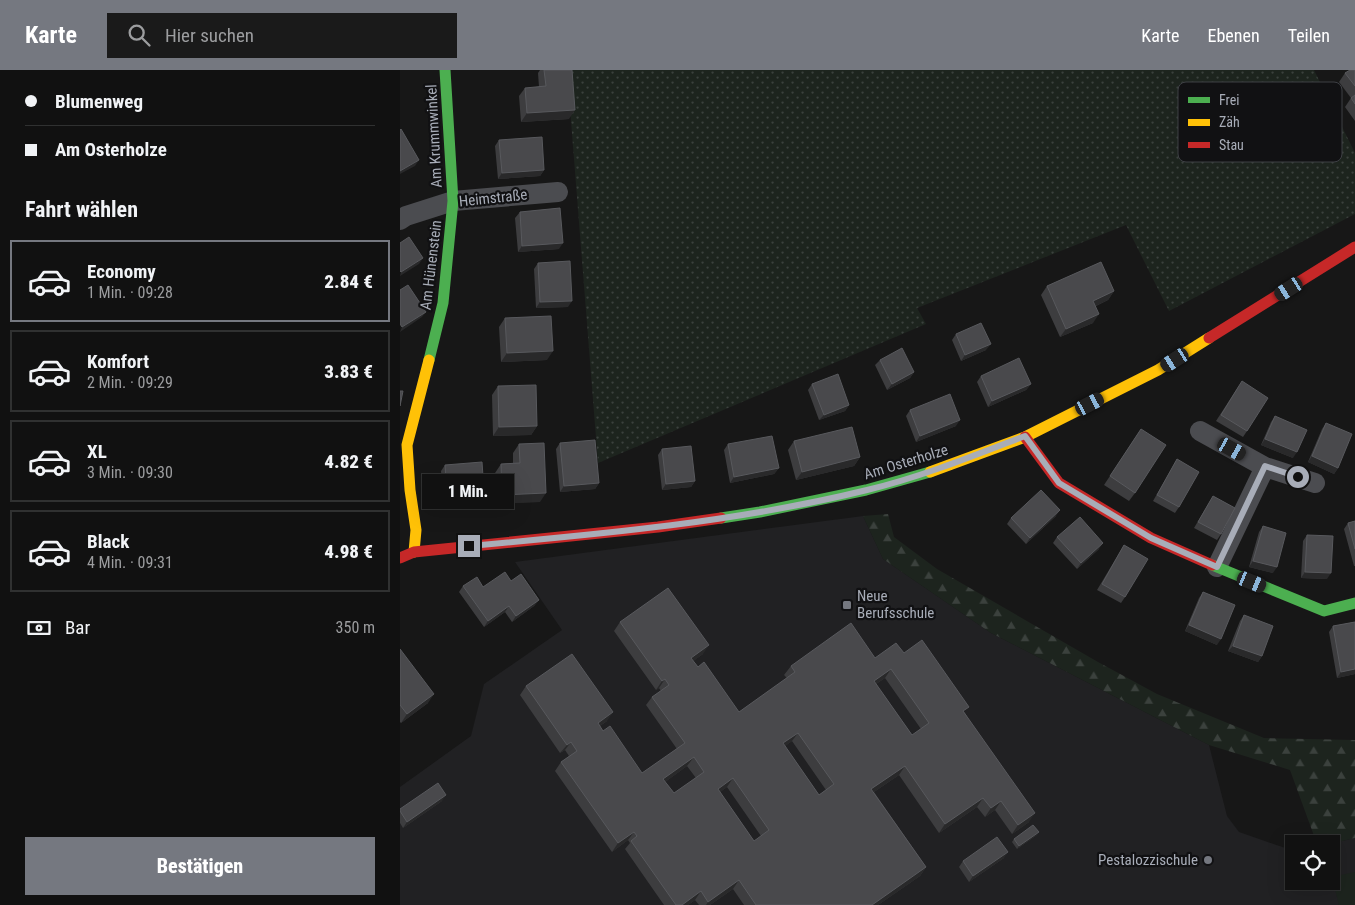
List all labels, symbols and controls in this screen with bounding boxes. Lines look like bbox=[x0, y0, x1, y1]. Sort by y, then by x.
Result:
search box bbox=[107, 13, 457, 58]
text: Karte bbox=[25, 21, 77, 49]
icon: search bbox=[125, 21, 153, 49]
text: Hier suchen bbox=[165, 24, 254, 47]
text: Karte bbox=[1141, 25, 1180, 46]
text: Ebenen bbox=[1208, 25, 1260, 46]
text: Teilen bbox=[1288, 25, 1330, 46]
legend bbox=[1178, 82, 1342, 162]
street label: Am Krummwinkel bbox=[422, 84, 446, 188]
text: Blumenweg bbox=[55, 90, 143, 113]
text: Frei bbox=[1219, 92, 1239, 108]
text: Zäh bbox=[1219, 114, 1240, 130]
text: Stau bbox=[1219, 137, 1244, 153]
text: Am Osterholze bbox=[55, 138, 167, 161]
street label: Heimstraße bbox=[458, 185, 528, 211]
text: Fahrt wählen bbox=[25, 197, 138, 222]
street label: Am Hünenstein bbox=[417, 219, 445, 311]
icon: car bbox=[27, 259, 72, 304]
text: Economy bbox=[87, 260, 156, 283]
text: 2.84 € bbox=[324, 270, 373, 293]
car bbox=[1272, 275, 1305, 303]
text: 1 Min. · 09:28 bbox=[87, 283, 173, 302]
car bbox=[1158, 346, 1191, 374]
icon: car bbox=[27, 349, 72, 394]
text: Komfort bbox=[87, 350, 149, 373]
text: 3.83 € bbox=[324, 360, 373, 383]
text: 2 Min. · 09:29 bbox=[87, 373, 173, 392]
car bbox=[1073, 391, 1106, 417]
car bbox=[1215, 435, 1248, 463]
icon: car bbox=[27, 439, 72, 484]
text: XL bbox=[87, 440, 107, 463]
street label: Am Osterholze bbox=[862, 441, 950, 483]
text: 4.82 € bbox=[324, 450, 373, 473]
text: 3 Min. · 09:30 bbox=[87, 463, 173, 482]
route start bbox=[1287, 466, 1309, 488]
callout: 1 Min. bbox=[423, 474, 515, 508]
text: 1 Min. bbox=[448, 482, 488, 501]
icon: car bbox=[27, 529, 72, 574]
text: Black bbox=[87, 530, 129, 553]
route end bbox=[458, 535, 480, 557]
text: 4.98 € bbox=[324, 540, 373, 563]
text: 4 Min. · 09:31 bbox=[87, 553, 173, 572]
car bbox=[1235, 569, 1268, 595]
place label: Neue Berufsschule bbox=[857, 587, 934, 622]
marker: Neue Berufsschule bbox=[841, 599, 853, 611]
icon: cash bbox=[25, 614, 53, 642]
text: Bar bbox=[65, 616, 90, 639]
text: 350 m bbox=[336, 618, 375, 637]
map controls bbox=[1285, 835, 1340, 890]
button: locate bbox=[1285, 835, 1340, 890]
button: Bestätigen bbox=[25, 837, 375, 895]
place label: Pestalozzischule bbox=[1098, 851, 1198, 869]
marker: Pestalozzischule bbox=[1202, 854, 1214, 866]

